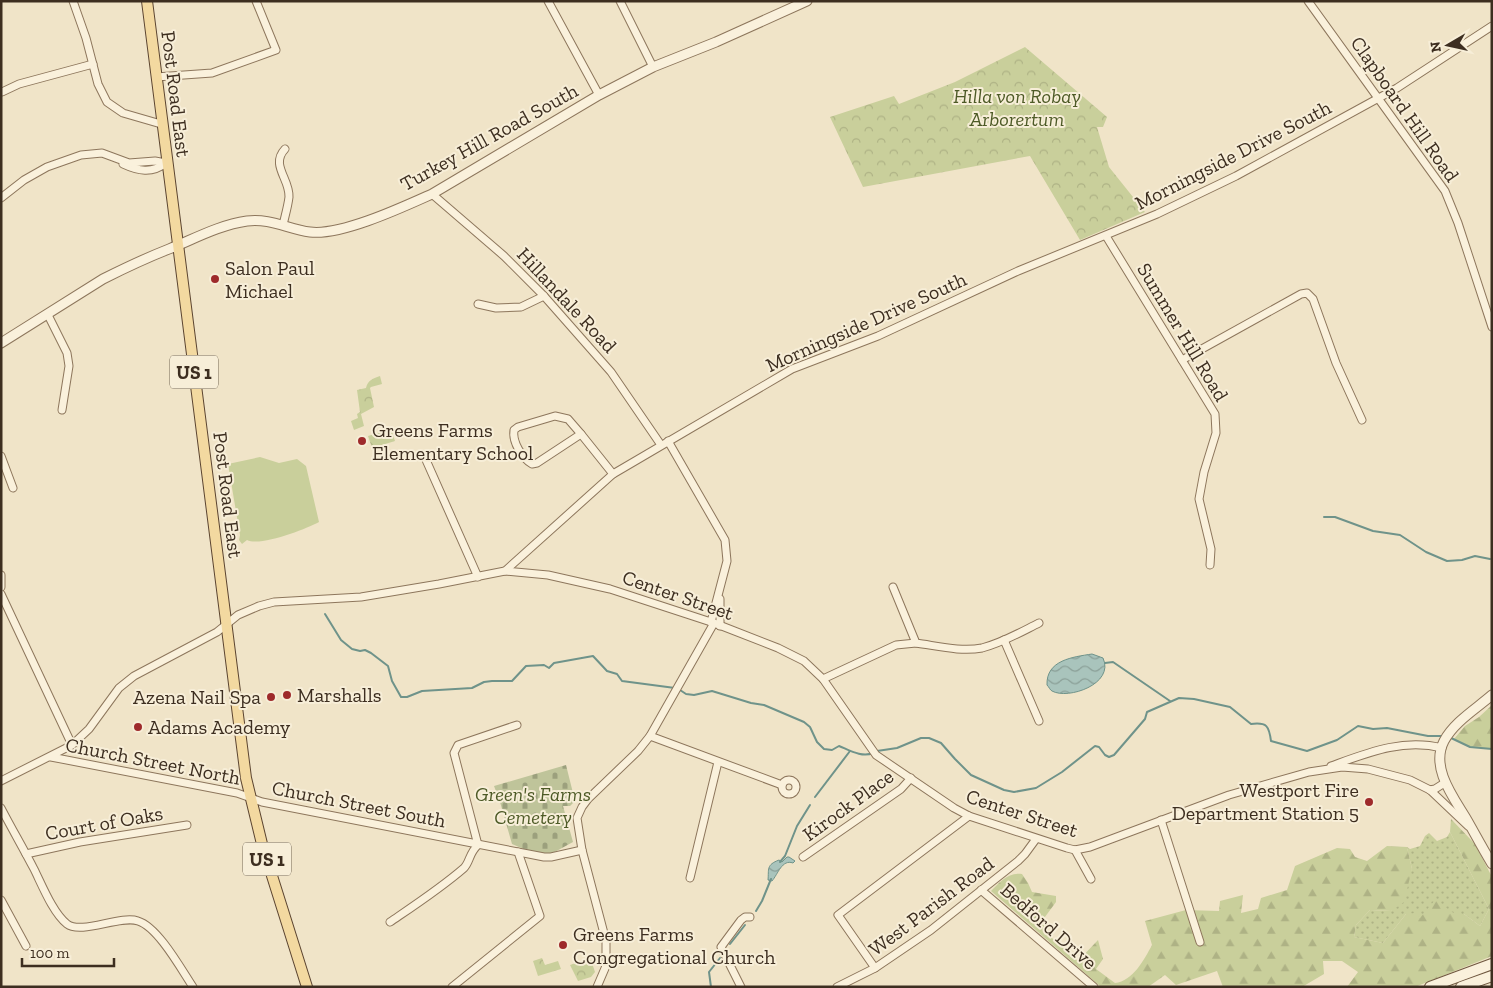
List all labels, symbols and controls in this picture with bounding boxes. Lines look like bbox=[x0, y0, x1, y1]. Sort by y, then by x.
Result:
north arrow bbox=[1423, 20, 1473, 70]
street label: Post Road East bbox=[156, 29, 196, 159]
street label: Clapboard Hill Road bbox=[1346, 32, 1464, 186]
text: N bbox=[1426, 40, 1445, 54]
street label: Turkey Hill Road South bbox=[396, 78, 583, 196]
park label: Hilla von Robay Arborertum bbox=[953, 84, 1081, 131]
street label: Morningside Drive South bbox=[1131, 95, 1336, 215]
street label: Hillandale Road bbox=[512, 242, 622, 358]
place label: Salon Paul Michael bbox=[225, 256, 314, 303]
street label: Summer Hill Road bbox=[1132, 258, 1234, 406]
street label: Morningside Drive South bbox=[762, 267, 971, 377]
marker: Salon Paul Michael bbox=[209, 273, 221, 285]
road number: US 1 bbox=[170, 356, 218, 388]
place label: Greens Farms Elementary School bbox=[372, 418, 533, 465]
street label: Post Road East bbox=[208, 430, 248, 560]
marker: Greens Farms Elementary School bbox=[356, 435, 368, 447]
street label: Center Street bbox=[619, 565, 737, 625]
place label: Marshalls bbox=[297, 683, 382, 707]
place label: Azena Nail Spa bbox=[133, 685, 261, 709]
marker: Marshalls bbox=[281, 689, 293, 701]
marker: Azena Nail Spa bbox=[265, 691, 277, 703]
place label: Adams Academy bbox=[148, 715, 291, 739]
marker: Adams Academy bbox=[132, 721, 144, 733]
street label: Church Street North bbox=[64, 732, 243, 790]
street label: Kirock Place bbox=[798, 764, 898, 846]
street label: Church Street South bbox=[270, 775, 449, 833]
place label: Westport Fire Department Station 5 bbox=[1172, 778, 1359, 825]
park label: Green's Farms Cemetery bbox=[475, 782, 591, 829]
street label: Center Street bbox=[963, 784, 1081, 843]
marker: Westport Fire Department Station 5 bbox=[1363, 796, 1375, 808]
street label: Court of Oaks bbox=[43, 801, 165, 845]
road number: US 1 bbox=[243, 842, 291, 876]
street label: West Parish Road bbox=[864, 851, 998, 961]
street label: Bedford Drive bbox=[996, 878, 1102, 974]
place label: Greens Farms Congregational Church bbox=[573, 922, 776, 969]
scale bar bbox=[22, 936, 115, 968]
marker: Greens Farms Congregational Church bbox=[557, 939, 569, 951]
text: 100 m bbox=[30, 944, 69, 962]

